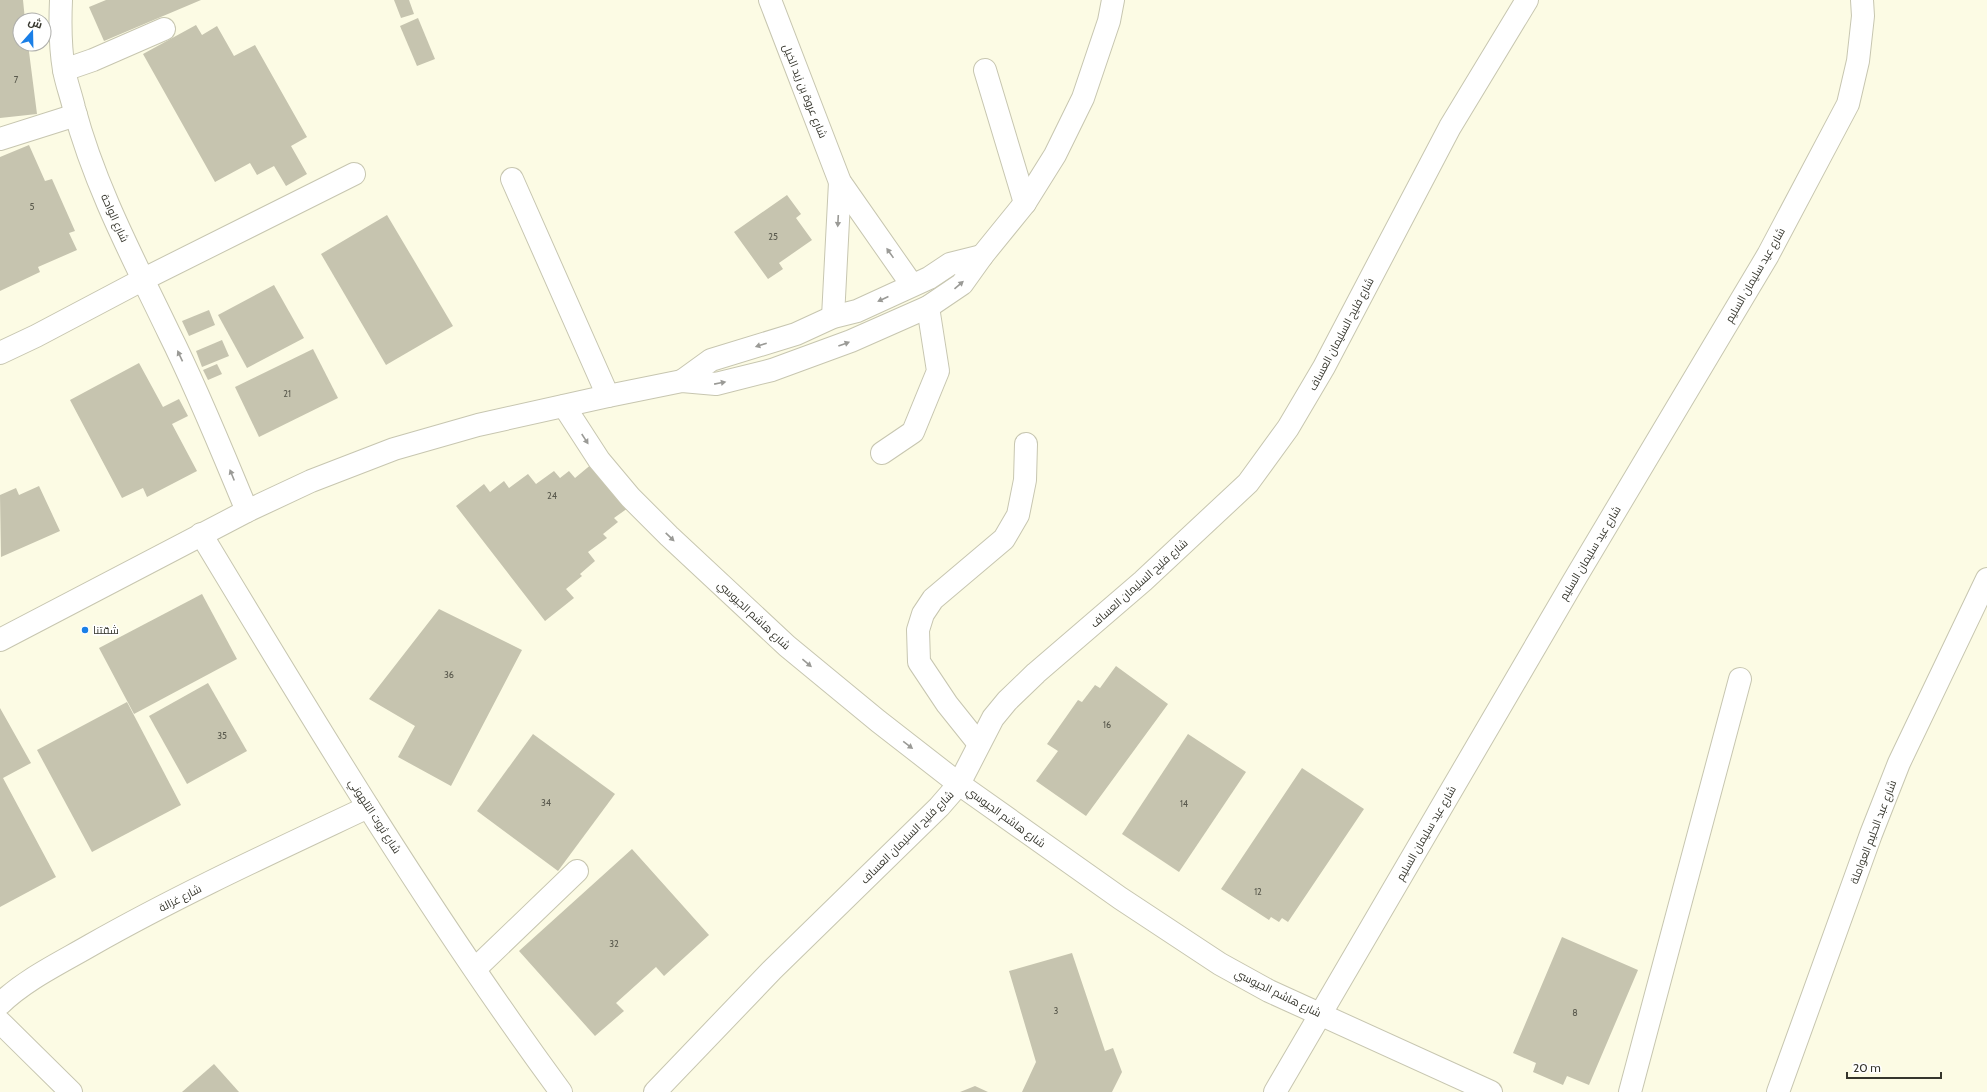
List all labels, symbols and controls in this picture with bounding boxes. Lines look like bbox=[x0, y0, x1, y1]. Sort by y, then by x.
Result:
north arrow bbox=[12, 12, 52, 52]
text: ش bbox=[26, 14, 44, 32]
street label: شارع عروة بن زيد الخيل bbox=[779, 42, 830, 140]
house number: 7 bbox=[14, 74, 19, 85]
street label: شارع الواحة bbox=[97, 192, 132, 245]
house number: 5 bbox=[30, 201, 35, 212]
one-way arrow bbox=[835, 215, 842, 227]
street label: شارع عيد سليمان السليم bbox=[1722, 225, 1789, 325]
house number: 25 bbox=[768, 231, 778, 242]
one-way arrow bbox=[886, 248, 894, 258]
street label: شارع فليح السليمان العساف bbox=[1305, 275, 1378, 393]
one-way arrow bbox=[954, 280, 965, 289]
one-way arrow bbox=[877, 296, 888, 302]
one-way arrow bbox=[839, 341, 851, 347]
one-way arrow bbox=[755, 342, 767, 348]
one-way arrow bbox=[177, 350, 183, 361]
one-way arrow bbox=[714, 379, 727, 385]
house number: 21 bbox=[283, 388, 291, 399]
one-way arrow bbox=[582, 433, 589, 445]
one-way arrow bbox=[228, 468, 234, 480]
house number: 24 bbox=[547, 490, 557, 501]
street label: شارع عيد سليمان السليم bbox=[1556, 503, 1625, 603]
one-way arrow bbox=[665, 532, 675, 542]
street label: شارع فليح السليمان العساف bbox=[1087, 536, 1191, 631]
street label: شارع هاشم الجيوسي bbox=[714, 578, 793, 653]
place label: شقتنا bbox=[93, 623, 119, 637]
marker: شقتنا bbox=[80, 625, 90, 635]
one-way arrow bbox=[802, 658, 813, 667]
house number: 36 bbox=[444, 669, 454, 680]
house number: 16 bbox=[1103, 719, 1111, 730]
house number: 35 bbox=[217, 730, 227, 741]
one-way arrow bbox=[903, 740, 914, 749]
street label: شارع ثروت التلهوني bbox=[344, 776, 404, 857]
street label: شارع عبد الحليم العواملة bbox=[1847, 778, 1900, 886]
street label: شارع عيد سليمان السليم bbox=[1393, 783, 1460, 883]
street label: شارع هاشم الجيوسي bbox=[963, 784, 1048, 851]
street label: شارع فليح السليمان العساف bbox=[857, 787, 957, 887]
house number: 34 bbox=[541, 797, 551, 808]
house number: 14 bbox=[1180, 798, 1188, 809]
street label: شارع غزالة bbox=[156, 881, 204, 916]
house number: 12 bbox=[1254, 886, 1262, 897]
house number: 32 bbox=[609, 938, 619, 949]
street label: شارع هاشم الجيوسي bbox=[1232, 966, 1324, 1021]
house number: 3 bbox=[1054, 1005, 1059, 1016]
house number: 8 bbox=[1572, 1007, 1578, 1018]
scale bar bbox=[1847, 1054, 1941, 1080]
text: 20 m bbox=[1853, 1060, 1881, 1075]

